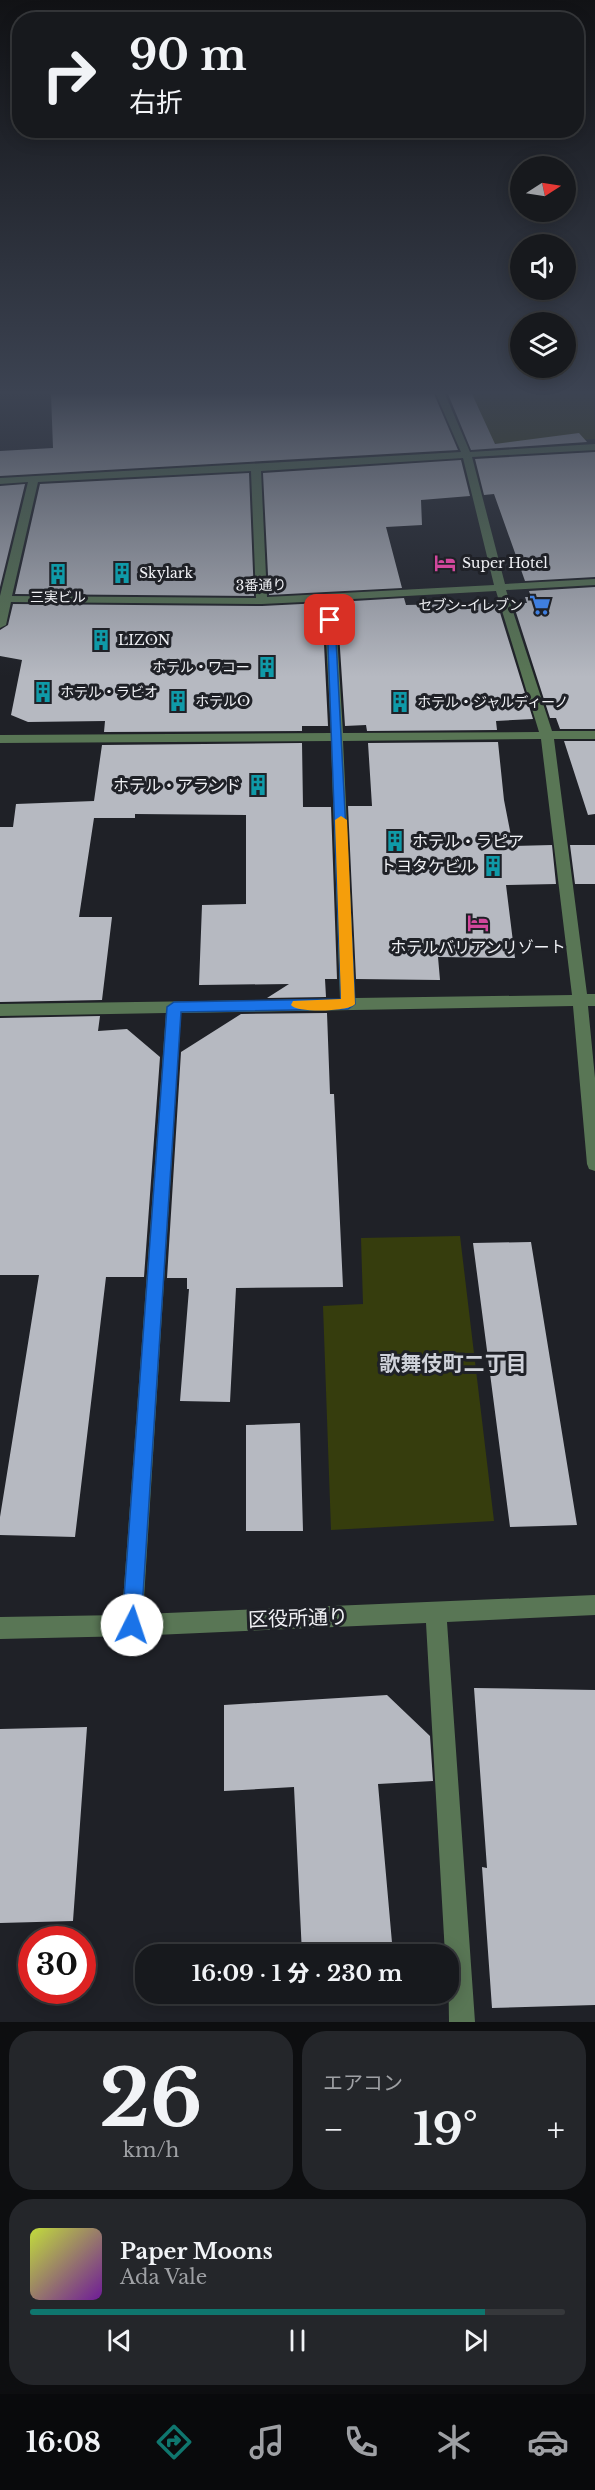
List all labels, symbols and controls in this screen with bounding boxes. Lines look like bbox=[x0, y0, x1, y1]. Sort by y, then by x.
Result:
text: 90 m bbox=[129, 29, 247, 81]
icon: right bbox=[30, 36, 108, 114]
text: 右折 bbox=[129, 86, 183, 119]
north arrow bbox=[510, 156, 576, 222]
map controls bbox=[510, 156, 576, 378]
button: sound bbox=[510, 234, 576, 300]
button: layers bbox=[510, 312, 576, 378]
hotel icon: Super Hotel bbox=[433, 551, 457, 575]
place label: Super Hotel bbox=[462, 554, 548, 572]
building icon: Skylark bbox=[110, 561, 134, 585]
building icon: 三実ビル bbox=[46, 562, 70, 586]
place label: Skylark bbox=[139, 564, 193, 582]
street label: 3番通り bbox=[236, 576, 286, 594]
place label: 三実ビル bbox=[30, 588, 86, 606]
supermarket icon: セブン-イレブン bbox=[528, 593, 552, 617]
pin bbox=[304, 594, 355, 645]
place label: セブン-イレブン bbox=[419, 596, 523, 614]
icon: arrive bbox=[313, 603, 346, 636]
building icon: LIZON bbox=[89, 628, 113, 652]
place label: LIZON bbox=[118, 631, 171, 649]
building icon: ホテル・ワコー bbox=[255, 655, 279, 679]
place label: ホテル・ワコー bbox=[152, 658, 250, 676]
building icon: ホテル・ラビオ bbox=[31, 680, 55, 704]
place label: ホテル・ラビオ bbox=[60, 683, 158, 701]
building icon: ホテルO bbox=[166, 689, 190, 713]
building icon: ホテル・ジャルディーノ bbox=[388, 690, 412, 714]
place label: ホテルO bbox=[195, 692, 250, 710]
place label: ホテル・ジャルディーノ bbox=[417, 693, 568, 711]
building icon: ホテル・アランド bbox=[246, 773, 270, 797]
place label: ホテル・アランド bbox=[113, 775, 241, 795]
building icon: ホテル・ラピア bbox=[383, 829, 407, 853]
place label: ホテル・ラピア bbox=[412, 831, 524, 851]
building icon: トヨタケビル bbox=[481, 854, 505, 878]
place label: トヨタケビル bbox=[380, 856, 476, 876]
hotel icon: ホテルバリアンリゾート bbox=[466, 911, 490, 935]
place label: ホテルバリアンリゾート bbox=[390, 937, 566, 957]
district label: 歌舞伎町二丁目 bbox=[380, 1351, 527, 1377]
position arrow bbox=[100, 1593, 164, 1657]
street label: 区役所通り bbox=[248, 1604, 348, 1632]
speed limit sign: 30 bbox=[18, 1926, 96, 2004]
text: 16:09 · 1 分 · 230 m bbox=[192, 1960, 402, 1987]
text: 26 bbox=[99, 2050, 203, 2147]
text: エアコン bbox=[323, 2071, 403, 2095]
text: 19° bbox=[413, 2101, 478, 2157]
text: − bbox=[323, 2109, 344, 2150]
text: + bbox=[547, 2109, 565, 2150]
text: km/h bbox=[123, 2138, 179, 2162]
text: Paper Moons bbox=[120, 2238, 273, 2265]
text: Ada Vale bbox=[120, 2265, 207, 2289]
icon: previous bbox=[103, 2324, 136, 2357]
icon: pause bbox=[281, 2324, 314, 2357]
icon: next bbox=[459, 2324, 492, 2357]
icon: directions bbox=[153, 2421, 195, 2463]
icon: music bbox=[246, 2421, 288, 2463]
icon: phone bbox=[340, 2421, 382, 2463]
icon: climate bbox=[433, 2421, 475, 2463]
icon: car bbox=[527, 2421, 569, 2463]
text: 16:08 bbox=[26, 2426, 101, 2459]

